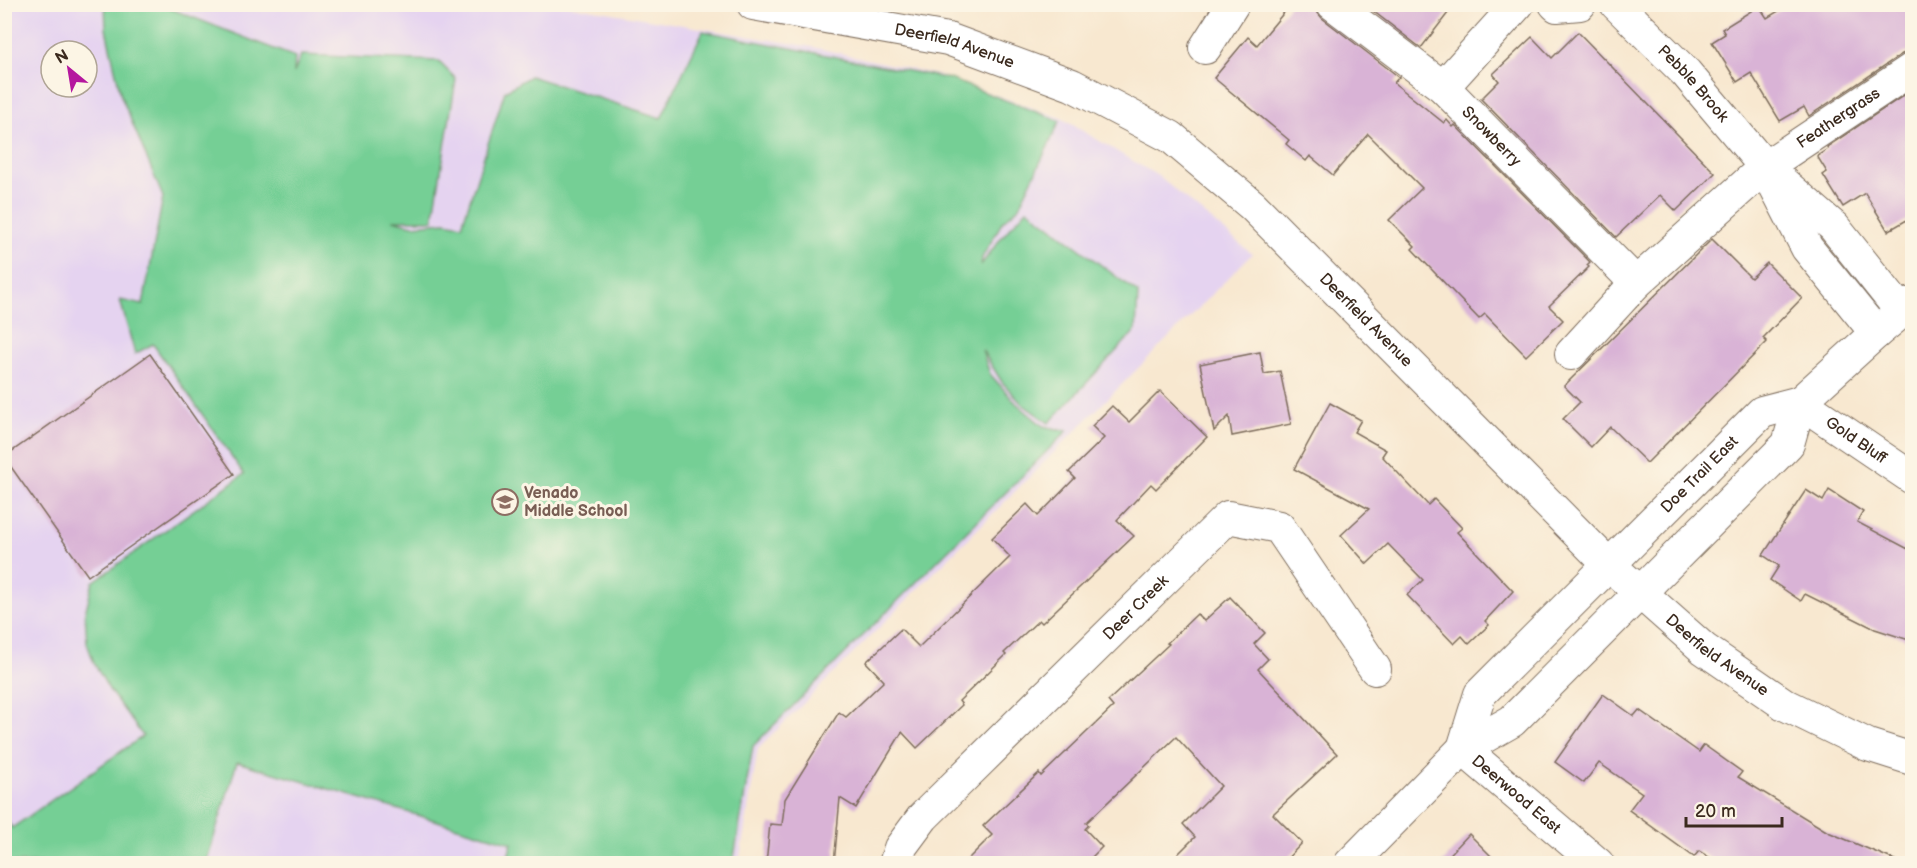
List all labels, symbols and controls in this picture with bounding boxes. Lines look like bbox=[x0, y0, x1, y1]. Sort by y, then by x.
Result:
street label: Deerfield Avenue bbox=[893, 20, 1017, 72]
north arrow bbox=[39, 39, 99, 99]
street label: Pebble Brook bbox=[1654, 41, 1733, 126]
text: N bbox=[52, 46, 72, 69]
street label: Feathergrass bbox=[1793, 83, 1884, 153]
street label: Snowberry bbox=[1458, 102, 1526, 171]
street label: Deerfield Avenue bbox=[1316, 269, 1417, 371]
street label: Gold Bluff bbox=[1822, 413, 1891, 468]
street label: Doe Trail East bbox=[1657, 432, 1742, 517]
place label: Venado Middle School bbox=[524, 484, 627, 521]
school or university icon: Venado Middle School bbox=[490, 487, 520, 517]
street label: Deer Creek bbox=[1099, 571, 1173, 644]
street label: Deerfield Avenue bbox=[1662, 610, 1773, 700]
street label: Deerwood East bbox=[1468, 751, 1565, 838]
scale bar bbox=[1686, 790, 1782, 828]
text: 20 m bbox=[1695, 801, 1736, 822]

